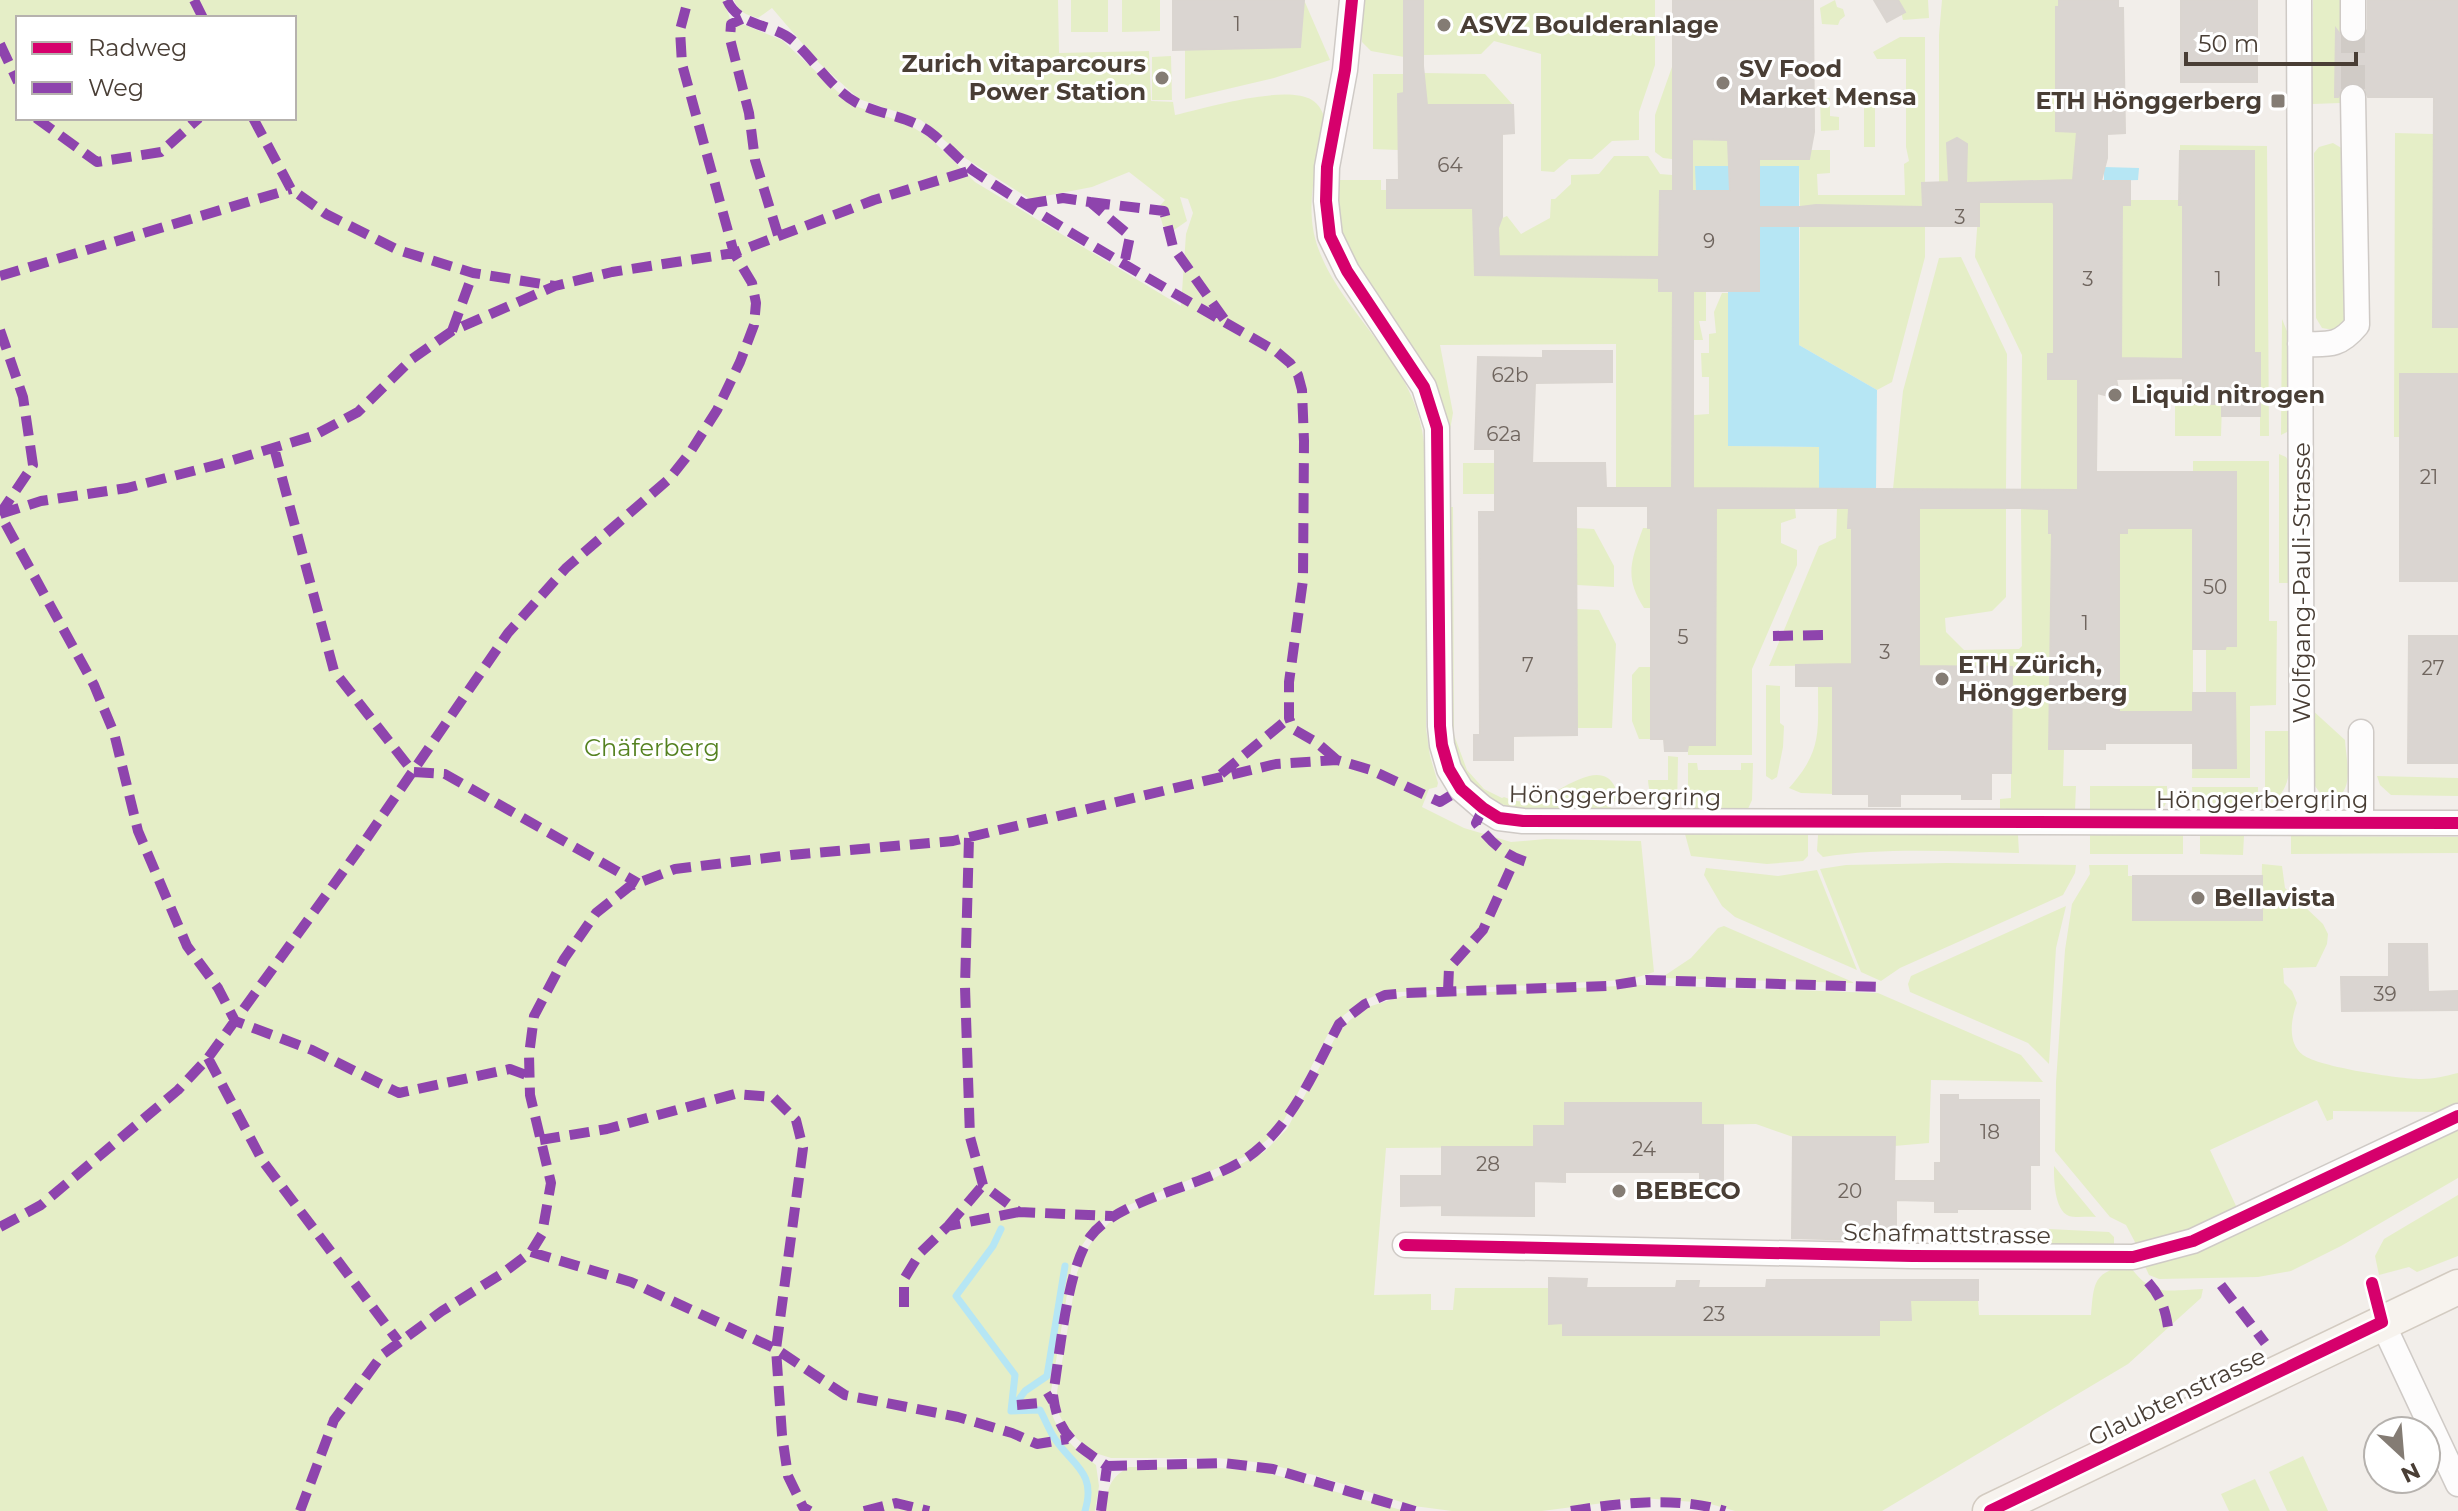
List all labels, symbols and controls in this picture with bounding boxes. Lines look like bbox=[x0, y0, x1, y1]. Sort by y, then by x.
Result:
place label: ASVZ Boulderanlage bbox=[1459, 10, 1719, 39]
house number: 1 bbox=[1233, 12, 1241, 36]
legend bbox=[16, 16, 296, 120]
marker: ASVZ Boulderanlage bbox=[1435, 16, 1453, 34]
scale bar bbox=[2186, 16, 2356, 66]
text: 50 m bbox=[2198, 29, 2259, 58]
text: Radweg bbox=[88, 33, 187, 62]
place label: Zurich vitaparcours Power Station bbox=[902, 49, 1146, 106]
place label: SV Food Market Mensa bbox=[1739, 54, 1917, 111]
marker: Zurich vitaparcours Power Station bbox=[1153, 69, 1171, 87]
text: Weg bbox=[88, 73, 144, 102]
marker: SV Food Market Mensa bbox=[1714, 74, 1732, 92]
place label: ETH Hönggerberg bbox=[2035, 86, 2262, 115]
marker: ETH Hönggerberg bbox=[2269, 92, 2287, 110]
house number: 64 bbox=[1437, 153, 1463, 177]
house number: 3 bbox=[1954, 205, 1966, 229]
house number: 9 bbox=[1703, 229, 1715, 253]
house number: 3 bbox=[2082, 267, 2094, 291]
house number: 1 bbox=[2214, 267, 2222, 291]
house number: 62b bbox=[1491, 363, 1529, 387]
place label: Liquid nitrogen bbox=[2131, 380, 2325, 409]
marker: Liquid nitrogen bbox=[2106, 386, 2124, 404]
house number: 62a bbox=[1486, 422, 1522, 446]
street label: Wolfgang-Pauli-Strasse bbox=[2287, 442, 2316, 724]
house number: 21 bbox=[2420, 465, 2438, 489]
house number: 50 bbox=[2203, 575, 2227, 599]
house number: 1 bbox=[2081, 611, 2089, 635]
house number: 5 bbox=[1677, 625, 1689, 649]
house number: 3 bbox=[1879, 640, 1891, 664]
place label: ETH Zürich, Hönggerberg bbox=[1958, 650, 2127, 707]
house number: 7 bbox=[1522, 653, 1534, 677]
house number: 27 bbox=[2421, 656, 2445, 680]
marker: ETH Zürich, Hönggerberg bbox=[1933, 670, 1951, 688]
park label: Chäferberg bbox=[584, 733, 720, 762]
street label: Hönggerbergring bbox=[1508, 779, 1722, 812]
street label: Hönggerbergring bbox=[2156, 785, 2368, 814]
place label: Bellavista bbox=[2214, 883, 2336, 912]
marker: Bellavista bbox=[2189, 889, 2207, 907]
house number: 39 bbox=[2373, 982, 2397, 1006]
house number: 18 bbox=[1980, 1120, 2000, 1144]
house number: 24 bbox=[1632, 1137, 1656, 1161]
house number: 28 bbox=[1476, 1152, 1500, 1176]
place label: BEBECO bbox=[1635, 1176, 1741, 1205]
house number: 20 bbox=[1838, 1179, 1862, 1203]
marker: BEBECO bbox=[1610, 1182, 1628, 1200]
street label: Schafmattstrasse bbox=[1843, 1217, 2051, 1250]
house number: 23 bbox=[1703, 1302, 1725, 1326]
street label: Glaubtenstrasse bbox=[2083, 1341, 2270, 1452]
north arrow bbox=[2362, 1415, 2442, 1495]
text: N bbox=[2397, 1456, 2424, 1489]

